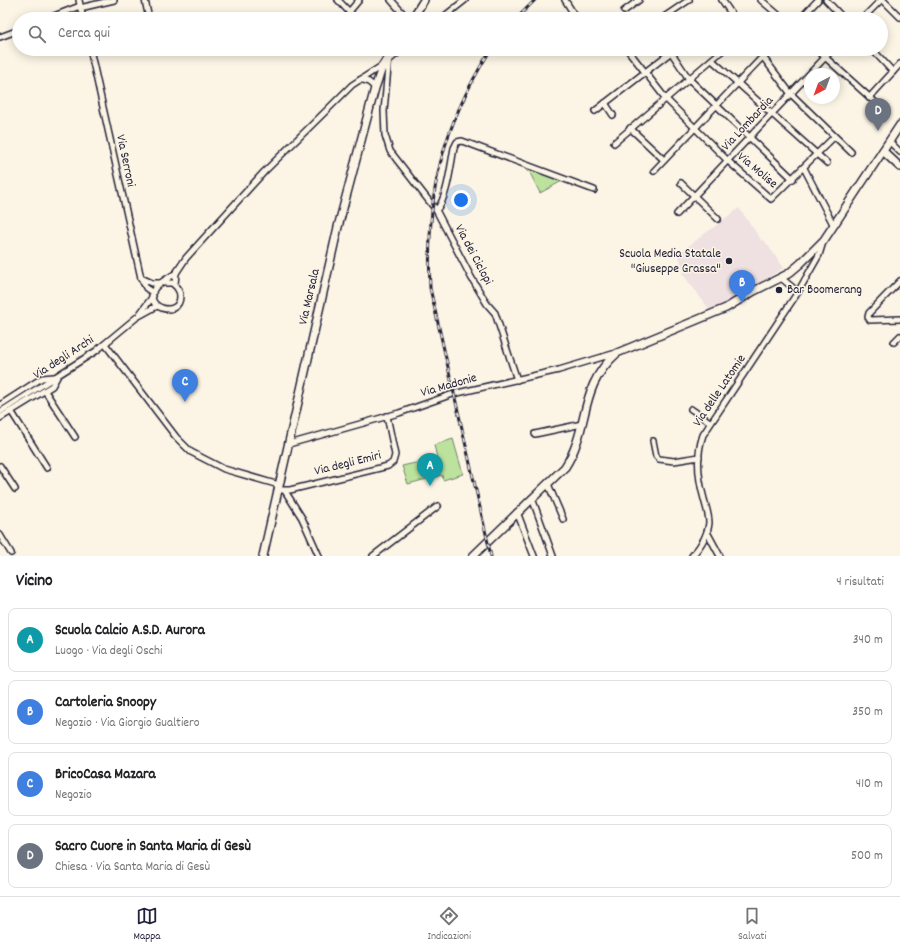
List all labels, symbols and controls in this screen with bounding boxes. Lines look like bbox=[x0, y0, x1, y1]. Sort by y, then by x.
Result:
search box bbox=[12, 12, 888, 56]
icon: search bbox=[26, 23, 48, 45]
text: Cerca qui bbox=[58, 23, 110, 45]
north arrow bbox=[804, 68, 840, 104]
street label: Via Lombardia bbox=[718, 92, 779, 156]
pin: D bbox=[865, 98, 891, 131]
street label: Via Serroni bbox=[110, 133, 140, 189]
street label: Via Molise bbox=[733, 148, 782, 194]
your location bbox=[451, 190, 471, 210]
street label: Via dei Ciclopi bbox=[449, 221, 497, 289]
place label: Scuola Media Statale "Giuseppe Grassa" bbox=[619, 245, 721, 279]
marker: Scuola Media Statale "Giuseppe Grassa" bbox=[724, 256, 734, 266]
street label: Via Marsala bbox=[294, 266, 326, 327]
pin: B bbox=[729, 270, 755, 303]
place label: Bar Boomerang bbox=[787, 281, 862, 300]
marker: Bar Boomerang bbox=[774, 285, 784, 295]
street label: Via degli Archi bbox=[30, 331, 99, 385]
street label: Via delle Latomie bbox=[689, 351, 751, 431]
pin: C bbox=[172, 369, 198, 402]
street label: Via Madonie bbox=[419, 369, 479, 403]
street label: Via degli Emiri bbox=[313, 446, 384, 481]
pin: A bbox=[417, 453, 443, 486]
text: Vicino bbox=[16, 570, 53, 594]
text: 4 risultati bbox=[836, 573, 884, 592]
text: Scuola Calcio A.S.D. Aurora bbox=[55, 620, 205, 642]
text: A bbox=[26, 631, 34, 650]
text: 340 m bbox=[853, 631, 883, 650]
text: Luogo · Via degli Oschi bbox=[55, 642, 162, 661]
text: Cartoleria Snoopy bbox=[55, 692, 156, 714]
text: B bbox=[27, 703, 33, 722]
text: 350 m bbox=[852, 703, 883, 722]
text: Negozio · Via Giorgio Gualtiero bbox=[55, 714, 200, 733]
text: BricoCasa Mazara bbox=[55, 764, 156, 786]
text: C bbox=[27, 775, 33, 794]
text: 410 m bbox=[856, 775, 883, 794]
text: Negozio bbox=[55, 786, 92, 805]
text: Sacro Cuore in Santa Maria di Gesù bbox=[55, 836, 251, 858]
text: D bbox=[27, 847, 33, 866]
text: 500 m bbox=[851, 847, 883, 866]
text: Chiesa · Via Santa Maria di Gesù bbox=[55, 858, 210, 877]
tab: Mappa bbox=[134, 905, 160, 945]
tab: Indicazioni bbox=[428, 905, 471, 945]
tab: Salvati bbox=[738, 905, 766, 945]

